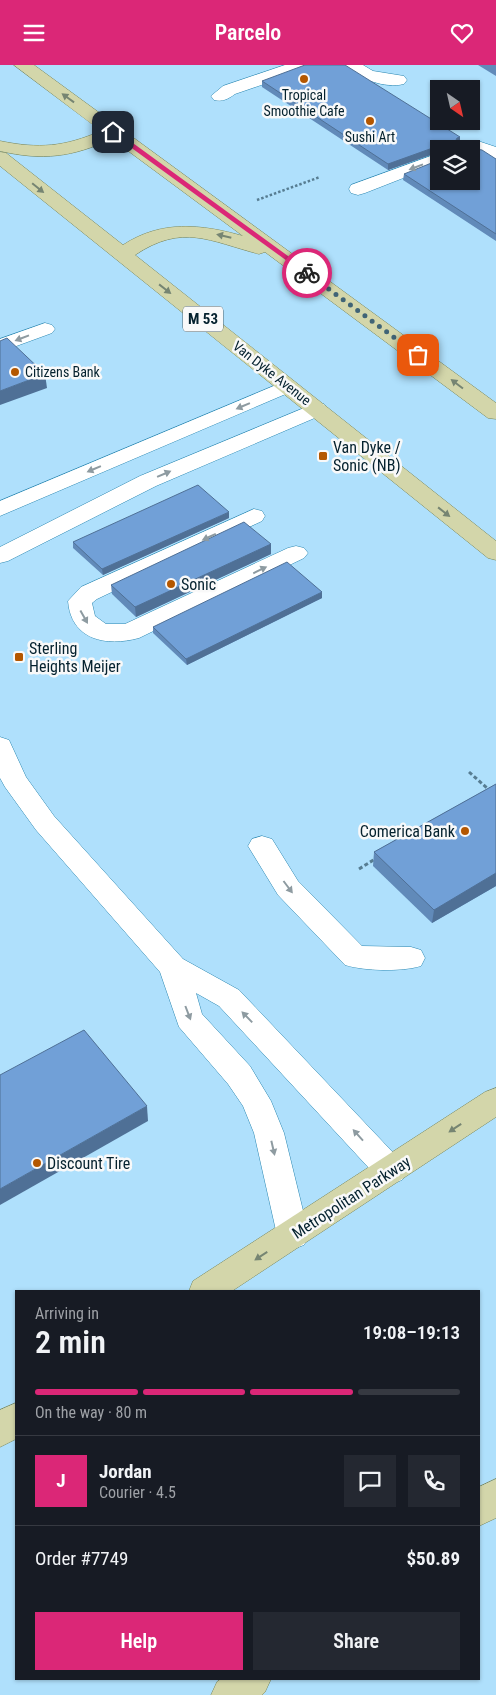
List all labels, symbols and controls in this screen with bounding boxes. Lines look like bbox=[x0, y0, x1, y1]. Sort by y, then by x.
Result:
icon: menu bbox=[20, 19, 48, 47]
icon: heart bbox=[448, 19, 476, 47]
text: Parcelo bbox=[215, 20, 281, 45]
marker: Tropical Smoothie Cafe bbox=[298, 73, 310, 85]
north arrow bbox=[430, 80, 480, 130]
map controls bbox=[430, 80, 480, 190]
place label: Tropical Smoothie Cafe bbox=[263, 87, 345, 119]
one-way arrow bbox=[61, 93, 75, 103]
pin bbox=[92, 111, 134, 153]
marker: Sushi Art bbox=[364, 115, 376, 127]
icon: home bbox=[99, 118, 127, 146]
place label: Sushi Art bbox=[345, 129, 395, 145]
button: layers bbox=[430, 140, 480, 190]
one-way arrow bbox=[408, 163, 423, 171]
one-way arrow bbox=[31, 182, 44, 193]
one-way arrow bbox=[217, 232, 232, 240]
courier bbox=[282, 248, 332, 298]
icon: bike bbox=[293, 259, 321, 287]
one-way arrow bbox=[158, 284, 171, 295]
road number: M 53 bbox=[183, 307, 223, 331]
pin bbox=[397, 334, 439, 376]
one-way arrow bbox=[15, 335, 30, 342]
street label: Van Dyke Avenue bbox=[230, 338, 314, 409]
icon: bag bbox=[404, 341, 432, 369]
place label: Citizens Bank bbox=[25, 364, 101, 380]
marker: Citizens Bank bbox=[9, 366, 21, 378]
one-way arrow bbox=[450, 379, 464, 389]
one-way arrow bbox=[236, 402, 250, 410]
place label: Van Dyke / Sonic (NB) bbox=[333, 438, 401, 475]
marker: Van Dyke / Sonic (NB) bbox=[317, 450, 329, 462]
one-way arrow bbox=[87, 466, 101, 474]
one-way arrow bbox=[157, 469, 171, 477]
one-way arrow bbox=[437, 506, 450, 517]
one-way arrow bbox=[202, 533, 216, 541]
one-way arrow bbox=[253, 566, 267, 574]
place label: Sonic bbox=[181, 575, 216, 594]
marker: Sonic bbox=[165, 578, 177, 590]
one-way arrow bbox=[80, 610, 88, 625]
place label: Sterling Heights Meijer bbox=[29, 639, 121, 676]
marker: Sterling Heights Meijer bbox=[13, 651, 25, 663]
place label: Comerica Bank bbox=[360, 822, 456, 841]
marker: Comerica Bank bbox=[459, 825, 471, 837]
one-way arrow bbox=[283, 880, 293, 894]
one-way arrow bbox=[184, 1006, 192, 1021]
one-way arrow bbox=[241, 1011, 253, 1023]
one-way arrow bbox=[449, 1124, 462, 1133]
one-way arrow bbox=[353, 1128, 364, 1141]
one-way arrow bbox=[269, 1141, 277, 1156]
street label: Metropolitan Parkway bbox=[289, 1152, 414, 1243]
place label: Discount Tire bbox=[47, 1154, 130, 1173]
marker: Discount Tire bbox=[31, 1157, 43, 1169]
one-way arrow bbox=[254, 1251, 267, 1260]
text: Arriving in bbox=[35, 1304, 99, 1323]
text: 19:08–19:13 bbox=[363, 1321, 460, 1344]
text: 2 min bbox=[35, 1323, 106, 1361]
text: On the way · 80 m bbox=[35, 1403, 147, 1422]
button: chat bbox=[344, 1455, 396, 1507]
button: phone bbox=[408, 1455, 460, 1507]
text: Jordan bbox=[99, 1460, 152, 1483]
text: J bbox=[56, 1469, 66, 1492]
text: Courier · 4.5 bbox=[99, 1483, 176, 1502]
text: Order #7749 bbox=[35, 1547, 128, 1570]
text: $50.89 bbox=[406, 1547, 460, 1570]
button: Help bbox=[35, 1612, 243, 1670]
button: Share bbox=[253, 1612, 460, 1670]

